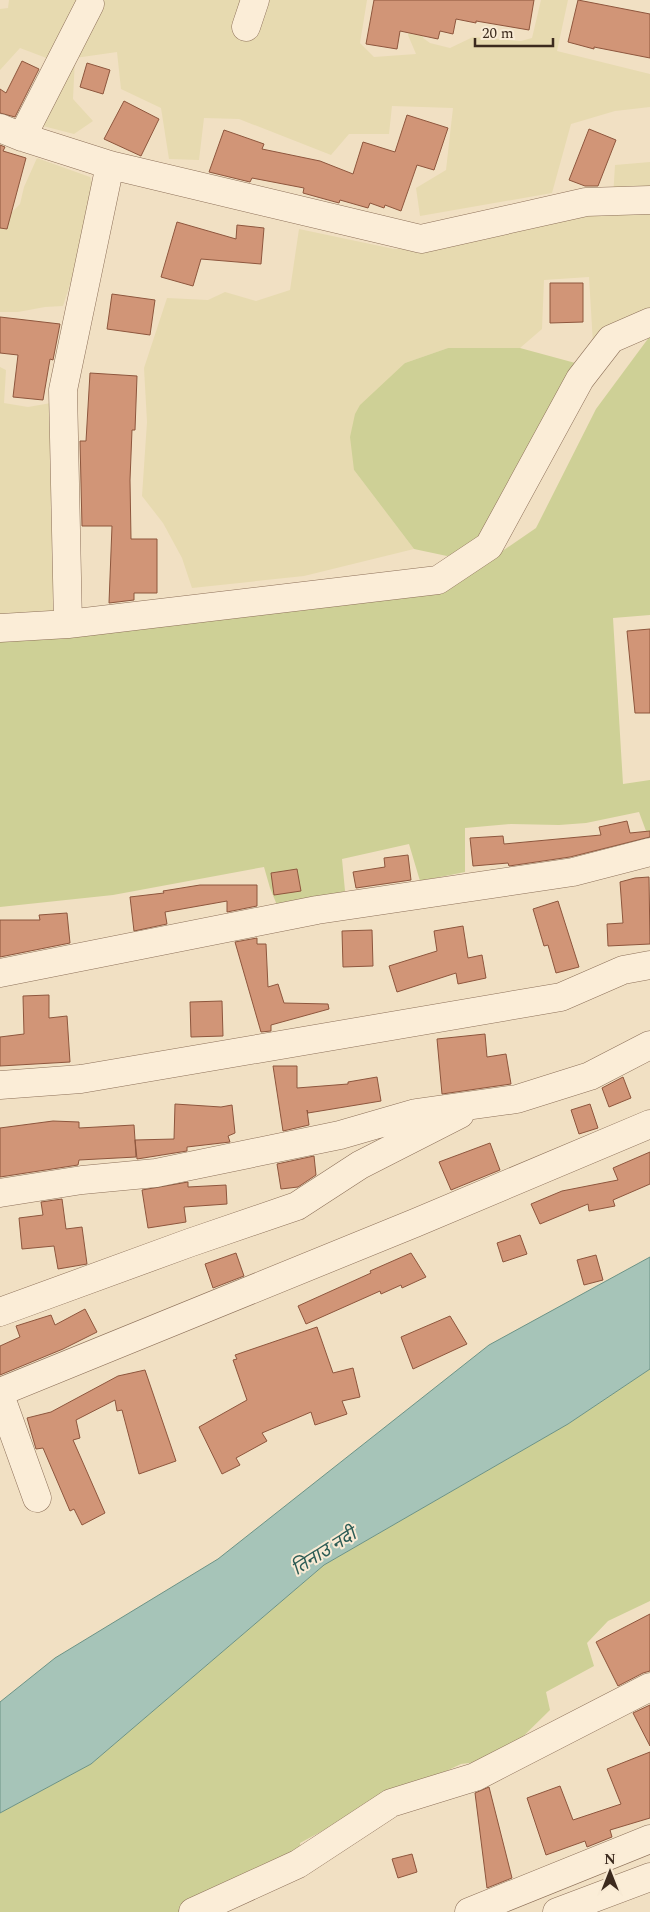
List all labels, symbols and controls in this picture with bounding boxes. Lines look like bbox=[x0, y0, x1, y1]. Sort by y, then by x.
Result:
scale bar bbox=[475, 15, 552, 47]
text: 20 m bbox=[482, 22, 514, 45]
water label: तिनाउ नदी bbox=[286, 1519, 366, 1583]
north arrow bbox=[585, 1847, 635, 1897]
text: N bbox=[604, 1849, 616, 1870]

